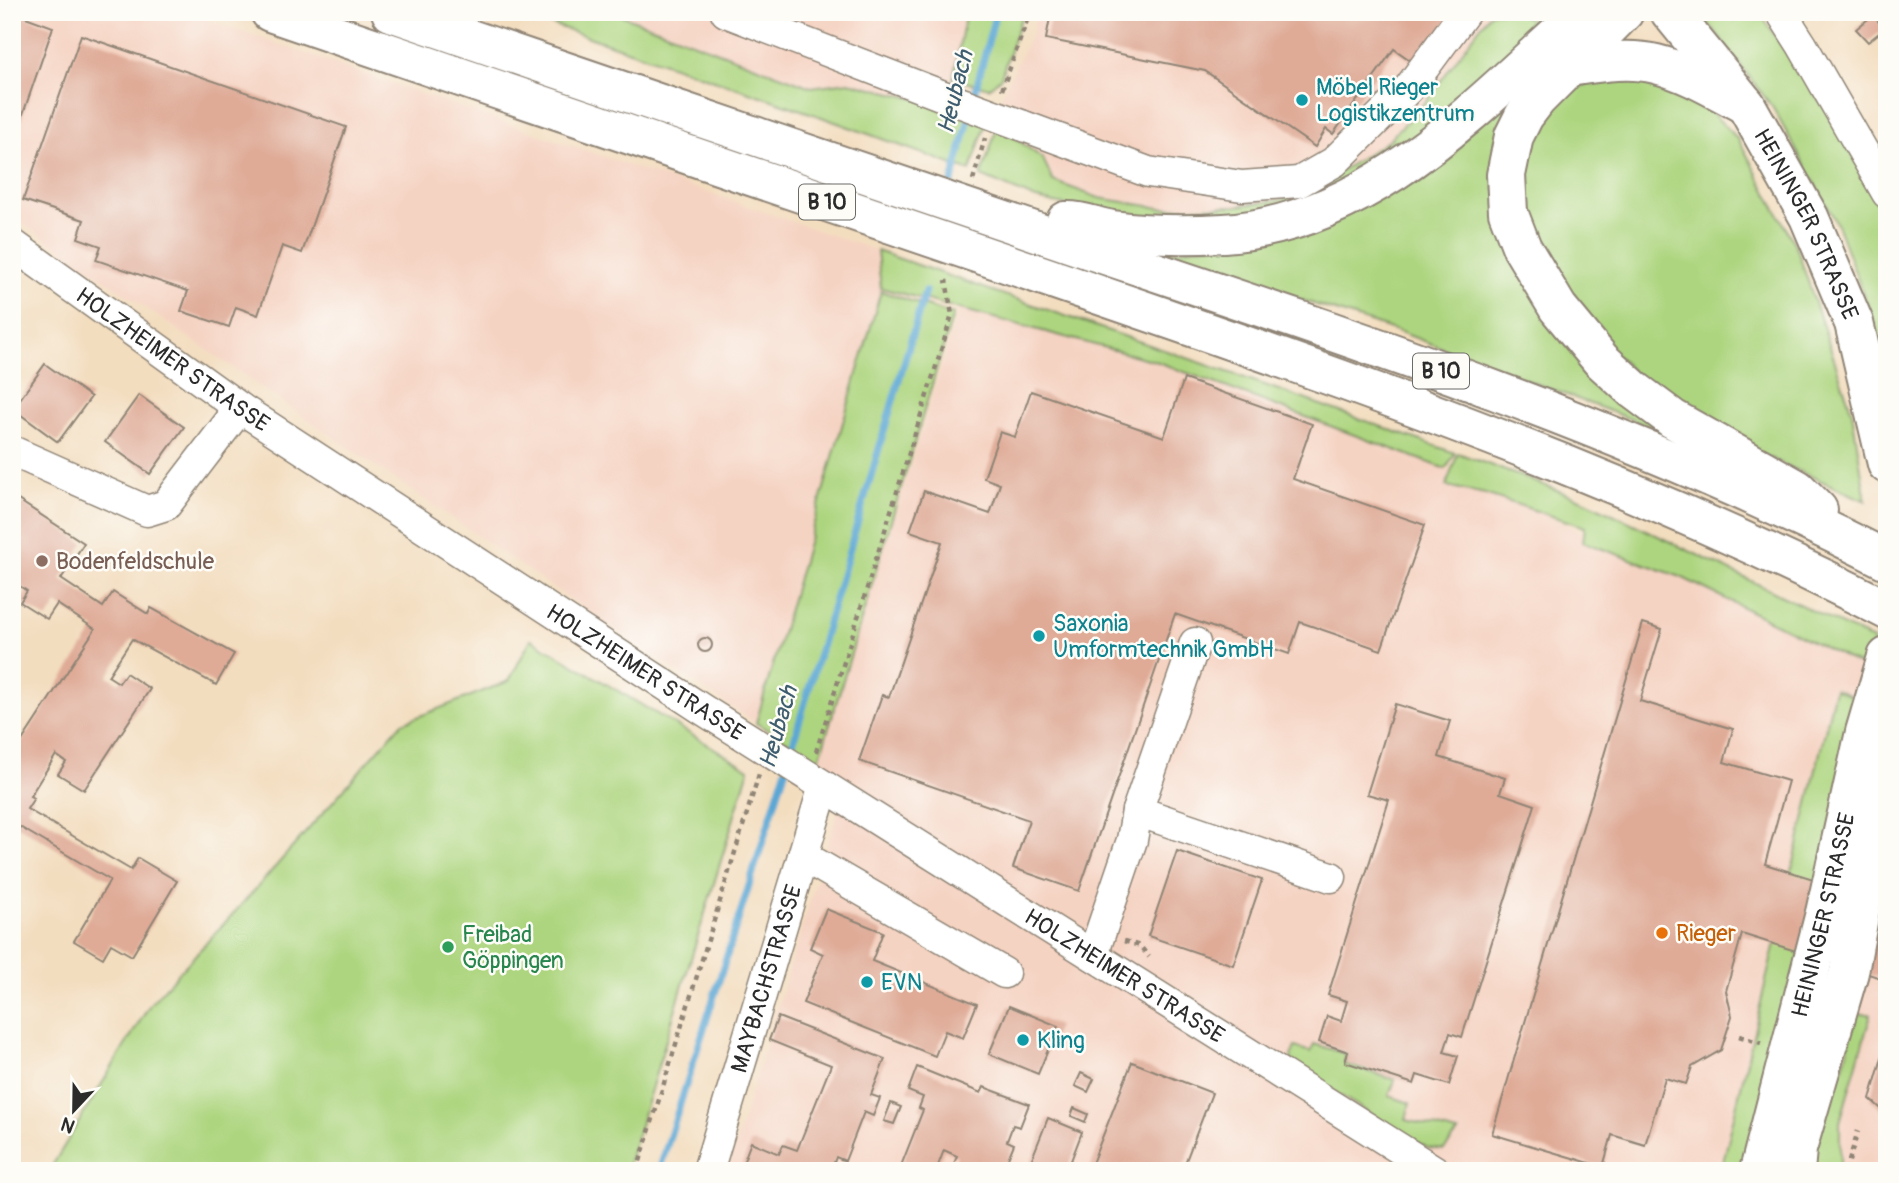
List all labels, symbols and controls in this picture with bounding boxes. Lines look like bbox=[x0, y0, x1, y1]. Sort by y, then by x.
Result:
water label: Heubach bbox=[931, 46, 980, 137]
place label: Möbel Rieger Logistikzentrum bbox=[1316, 73, 1475, 128]
marker: Möbel Rieger Logistikzentrum bbox=[1294, 92, 1310, 108]
street label: HEININGER STRASSE bbox=[1747, 124, 1865, 324]
road number: B 10 bbox=[799, 184, 855, 220]
street label: HOLZHEIMER STRASSE bbox=[70, 281, 275, 438]
road number: B 10 bbox=[1413, 354, 1469, 388]
place label: Bodenfeldschule bbox=[56, 547, 215, 576]
marker: Bodenfeldschule bbox=[34, 553, 50, 569]
street label: HOLZHEIMER STRASSE bbox=[541, 598, 750, 748]
place label: Saxonia Umformtechnik GmbH bbox=[1053, 609, 1274, 664]
marker: Saxonia Umformtechnik GmbH bbox=[1031, 628, 1047, 644]
water label: Heubach bbox=[753, 681, 805, 772]
street label: HEININGER STRASSE bbox=[1785, 810, 1862, 1020]
street label: MAYBACHSTRASSE bbox=[724, 881, 808, 1076]
street label: HOLZHEIMER STRASSE bbox=[1019, 902, 1230, 1050]
place label: Rieger bbox=[1676, 919, 1736, 948]
place label: Freibad Göppingen bbox=[462, 920, 564, 975]
marker: Rieger bbox=[1654, 925, 1670, 941]
marker: Freibad Göppingen bbox=[440, 939, 456, 955]
place label: EVN bbox=[881, 968, 922, 997]
marker: EVN bbox=[859, 974, 875, 990]
place label: Kling bbox=[1037, 1026, 1085, 1055]
marker: Kling bbox=[1015, 1032, 1031, 1048]
north arrow bbox=[38, 1074, 108, 1144]
text: N bbox=[57, 1111, 78, 1138]

